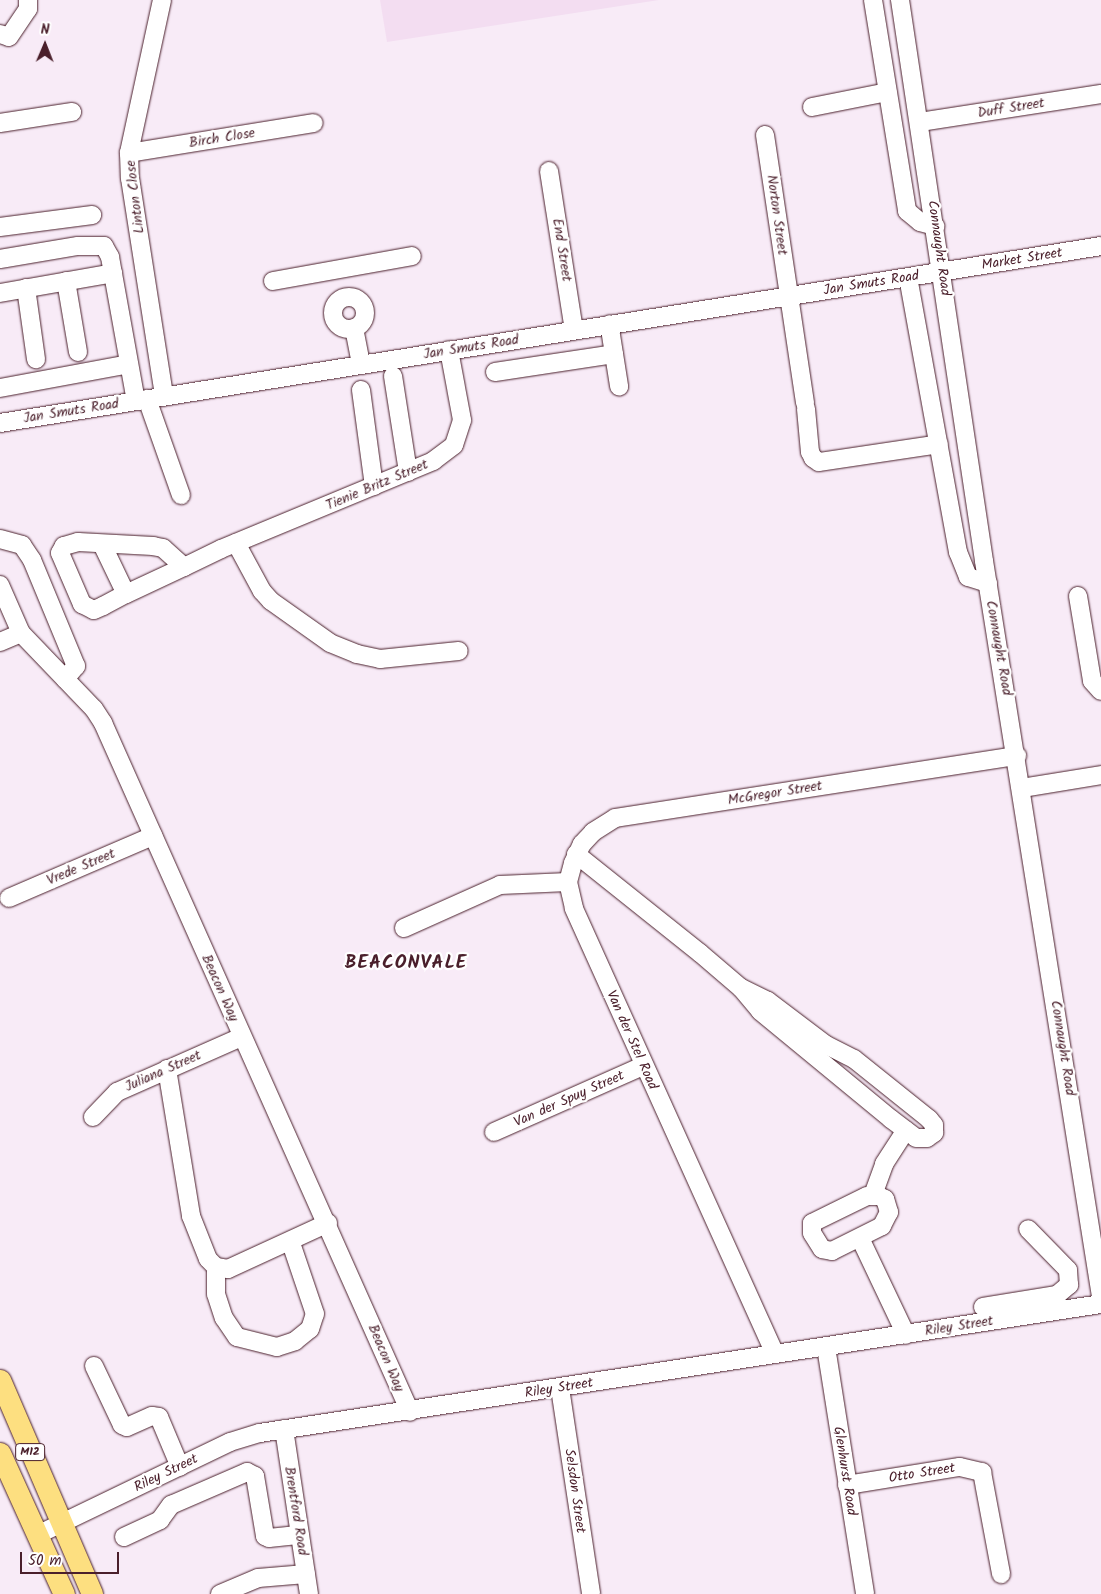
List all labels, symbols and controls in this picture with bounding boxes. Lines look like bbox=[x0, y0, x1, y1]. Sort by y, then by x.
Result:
text: N bbox=[41, 19, 50, 41]
north arrow bbox=[20, 20, 70, 70]
street label: Duff Street bbox=[976, 94, 1046, 122]
street label: Birch Close bbox=[188, 124, 256, 152]
street label: Linton Close bbox=[122, 159, 148, 235]
street label: Norton Street bbox=[763, 174, 791, 256]
street label: Connaught Road bbox=[924, 199, 954, 297]
street label: End Street bbox=[549, 217, 575, 283]
street label: Market Street bbox=[980, 244, 1064, 274]
street label: Jan Smuts Road bbox=[822, 267, 920, 299]
street label: Jan Smuts Road bbox=[422, 331, 520, 363]
street label: Jan Smuts Road bbox=[22, 395, 120, 427]
street label: Tienie Britz Street bbox=[323, 456, 431, 514]
street label: Connaught Road bbox=[982, 599, 1016, 697]
street label: McGregor Street bbox=[727, 777, 823, 809]
street label: Vrede Street bbox=[44, 845, 118, 889]
street label: Beacon Way bbox=[198, 952, 242, 1024]
district label: BEACONVALE bbox=[343, 953, 469, 975]
street label: Van der Stel Road bbox=[603, 988, 661, 1092]
street label: Connaught Road bbox=[1047, 999, 1079, 1097]
street label: Juliana Street bbox=[122, 1047, 204, 1095]
street label: Van der Spuy Street bbox=[511, 1067, 627, 1131]
street label: Riley Street bbox=[924, 1312, 994, 1340]
street label: Beacon Way bbox=[364, 1322, 408, 1394]
street label: Riley Street bbox=[524, 1374, 594, 1402]
street label: Glenhurst Road bbox=[830, 1425, 860, 1517]
road number: M12 bbox=[15, 1442, 45, 1461]
street label: Selsdon Street bbox=[561, 1448, 589, 1534]
street label: Riley Street bbox=[131, 1450, 201, 1496]
street label: Otto Street bbox=[888, 1459, 956, 1487]
street label: Brentford Road bbox=[281, 1465, 311, 1557]
scale bar bbox=[22, 1542, 121, 1574]
text: 50 m bbox=[28, 1549, 62, 1573]

